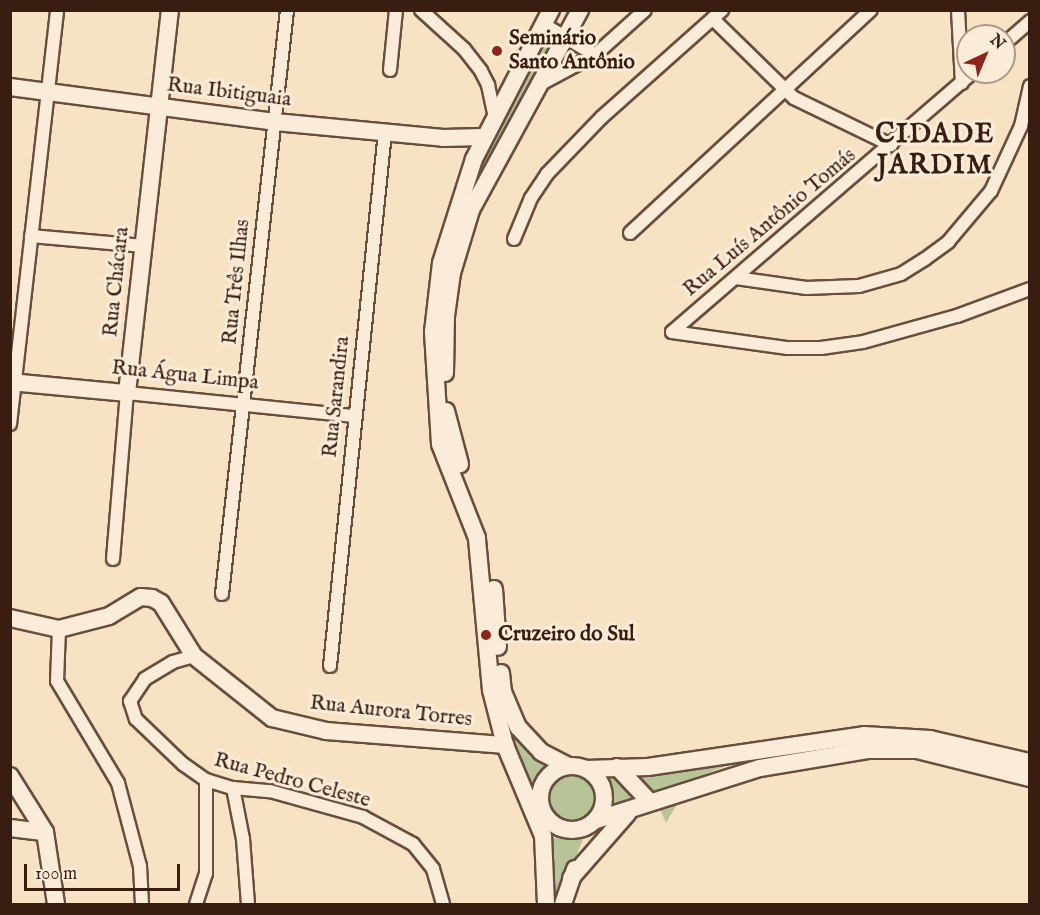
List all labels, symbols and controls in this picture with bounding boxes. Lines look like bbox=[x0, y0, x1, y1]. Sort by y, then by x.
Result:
north arrow bbox=[956, 24, 1016, 84]
place label: Seminário Santo Antônio bbox=[509, 26, 635, 76]
text: N bbox=[985, 30, 1009, 54]
marker: Seminário Santo Antônio bbox=[490, 44, 504, 58]
street label: Rua Ibitiguaia bbox=[165, 73, 293, 113]
district label: CIDADE JARDIM bbox=[875, 119, 995, 182]
street label: Rua Luís Antônio Tomás bbox=[679, 143, 861, 303]
street label: Rua Três Ilhas bbox=[218, 218, 256, 346]
street label: Rua Chácara bbox=[99, 226, 135, 338]
street label: Rua Sarandira bbox=[318, 335, 356, 459]
street label: Rua Água Limpa bbox=[110, 356, 260, 396]
place label: Cruzeiro do Sul bbox=[498, 622, 635, 648]
marker: Cruzeiro do Sul bbox=[479, 628, 493, 642]
street label: Rua Aurora Torres bbox=[309, 691, 473, 733]
street label: Rua Pedro Celeste bbox=[211, 748, 373, 814]
scale bar bbox=[27, 852, 183, 890]
text: 100 m bbox=[35, 863, 77, 886]

